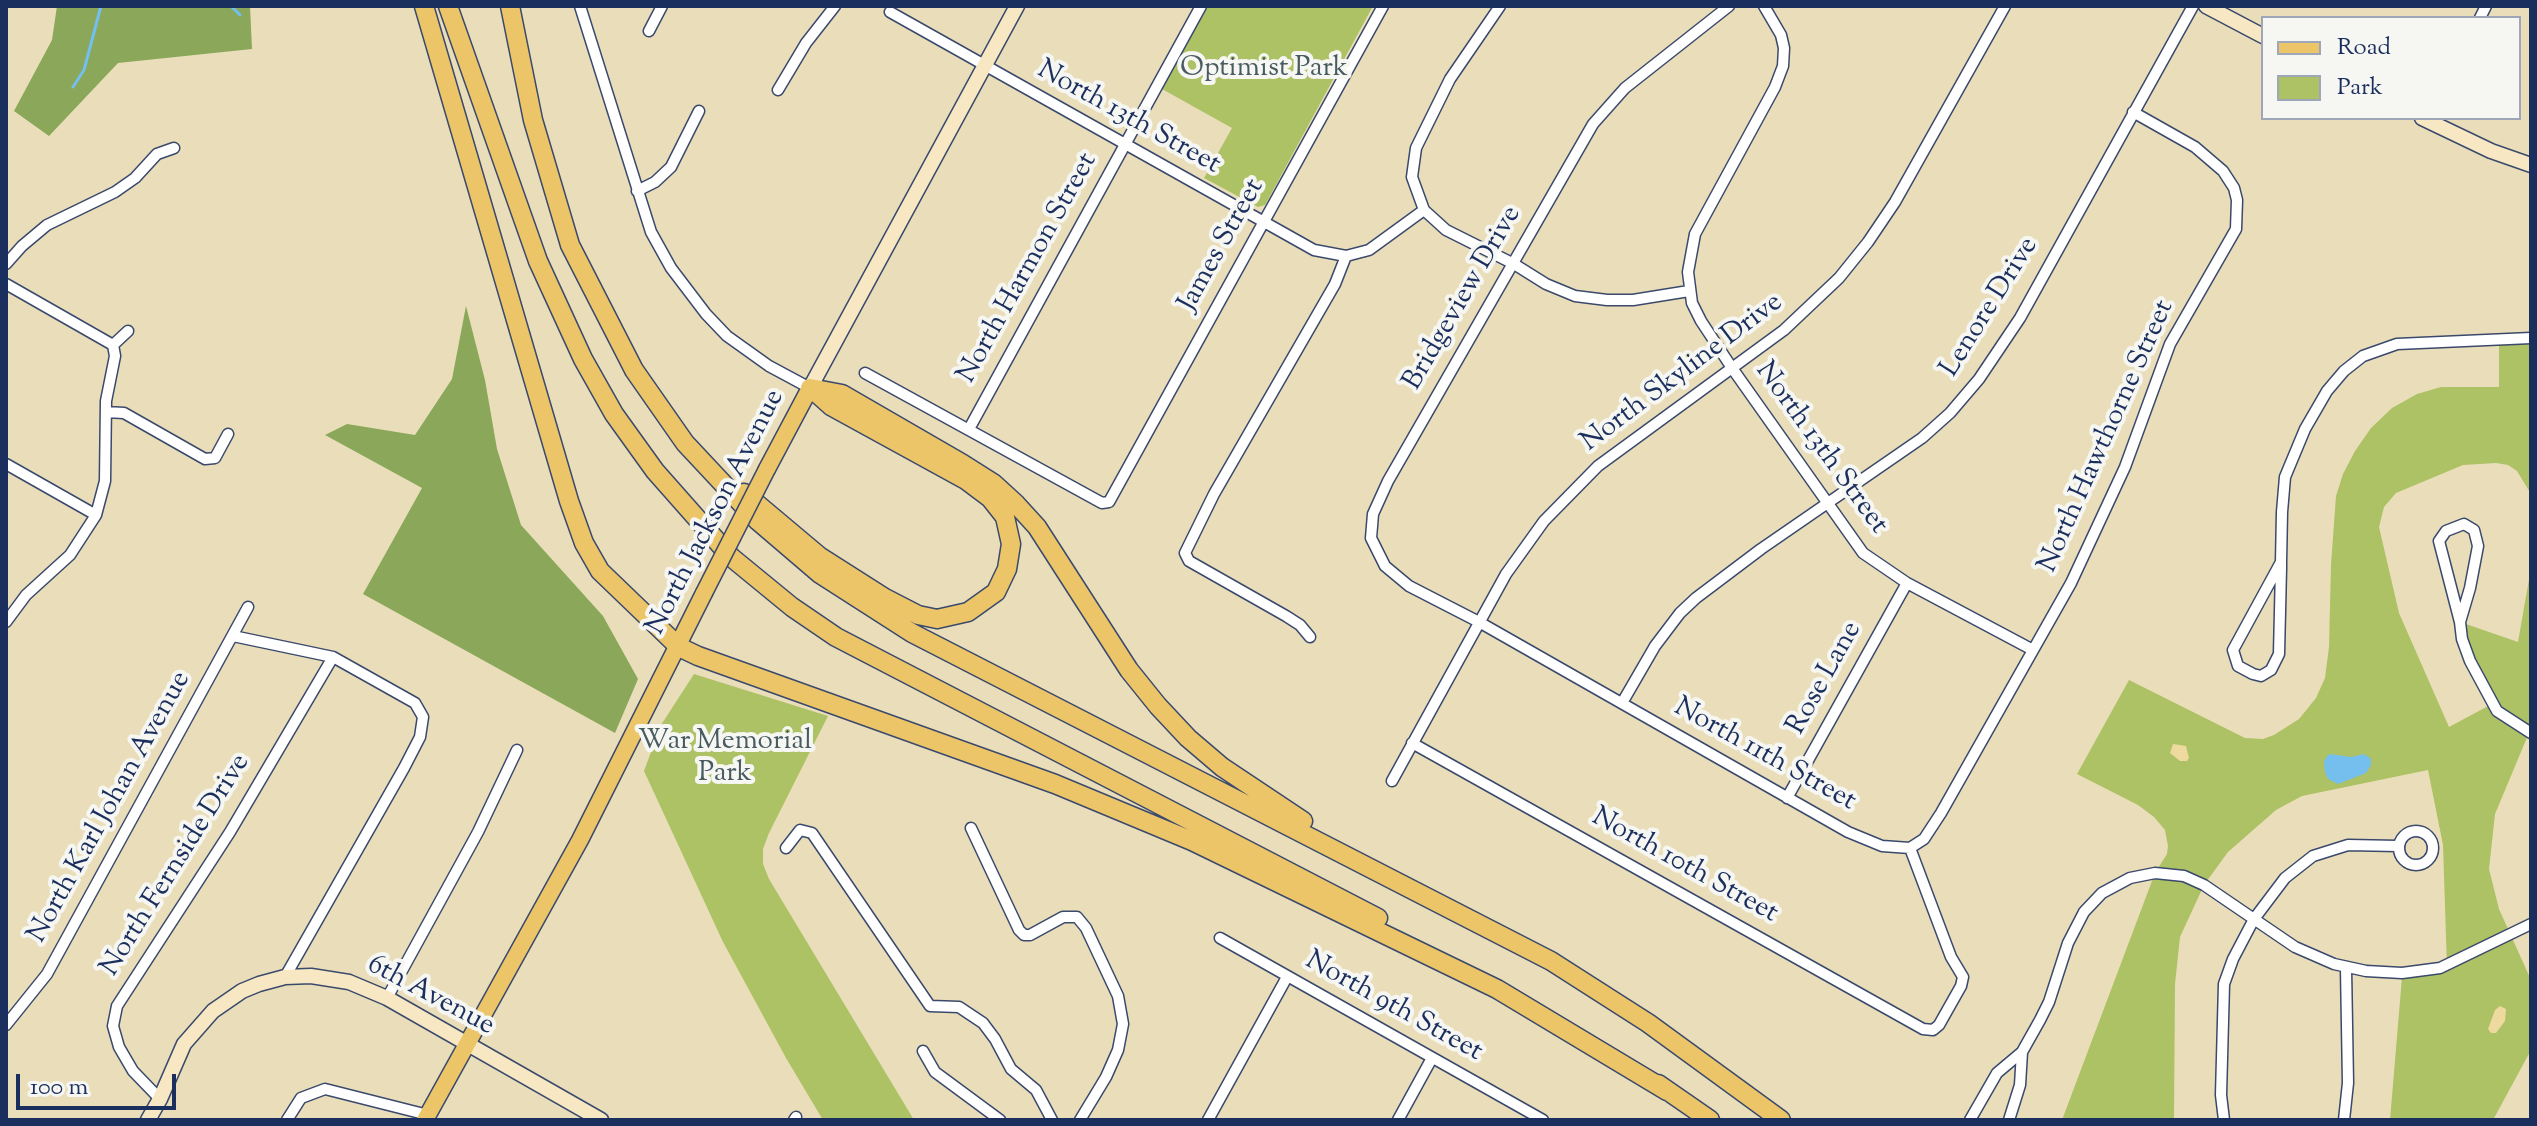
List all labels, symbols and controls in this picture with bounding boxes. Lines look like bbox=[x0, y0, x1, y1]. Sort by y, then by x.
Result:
legend bbox=[2261, 16, 2521, 120]
text: Road bbox=[2337, 31, 2391, 65]
park label: Optimist Park bbox=[1180, 53, 1348, 87]
street label: North 13th Street bbox=[1030, 55, 1226, 183]
text: Park bbox=[2337, 71, 2383, 105]
street label: North Harmon Street bbox=[952, 148, 1106, 390]
street label: James Street bbox=[1173, 174, 1273, 318]
street label: Bridgeview Drive bbox=[1398, 201, 1530, 397]
street label: Lenore Drive bbox=[1935, 232, 2047, 384]
street label: North Skyline Drive bbox=[1576, 287, 1790, 461]
street label: North Hawthorne Street bbox=[2033, 296, 2183, 578]
street label: North 13th Street bbox=[1746, 356, 1894, 542]
street label: North Jackson Avenue bbox=[641, 385, 793, 641]
street label: Rose Lane bbox=[1781, 617, 1871, 741]
street label: North Karl Johan Avenue bbox=[22, 666, 200, 950]
street label: North 11th Street bbox=[1667, 692, 1861, 820]
park label: War Memorial Park bbox=[638, 726, 812, 792]
street label: North Fernside Drive bbox=[95, 749, 259, 983]
street label: North 10th Street bbox=[1585, 802, 1783, 932]
street label: North 9th Street bbox=[1298, 945, 1488, 1071]
street label: 6th Avenue bbox=[361, 949, 499, 1045]
scale bar bbox=[20, 1058, 180, 1108]
text: 100 m bbox=[30, 1071, 88, 1105]

